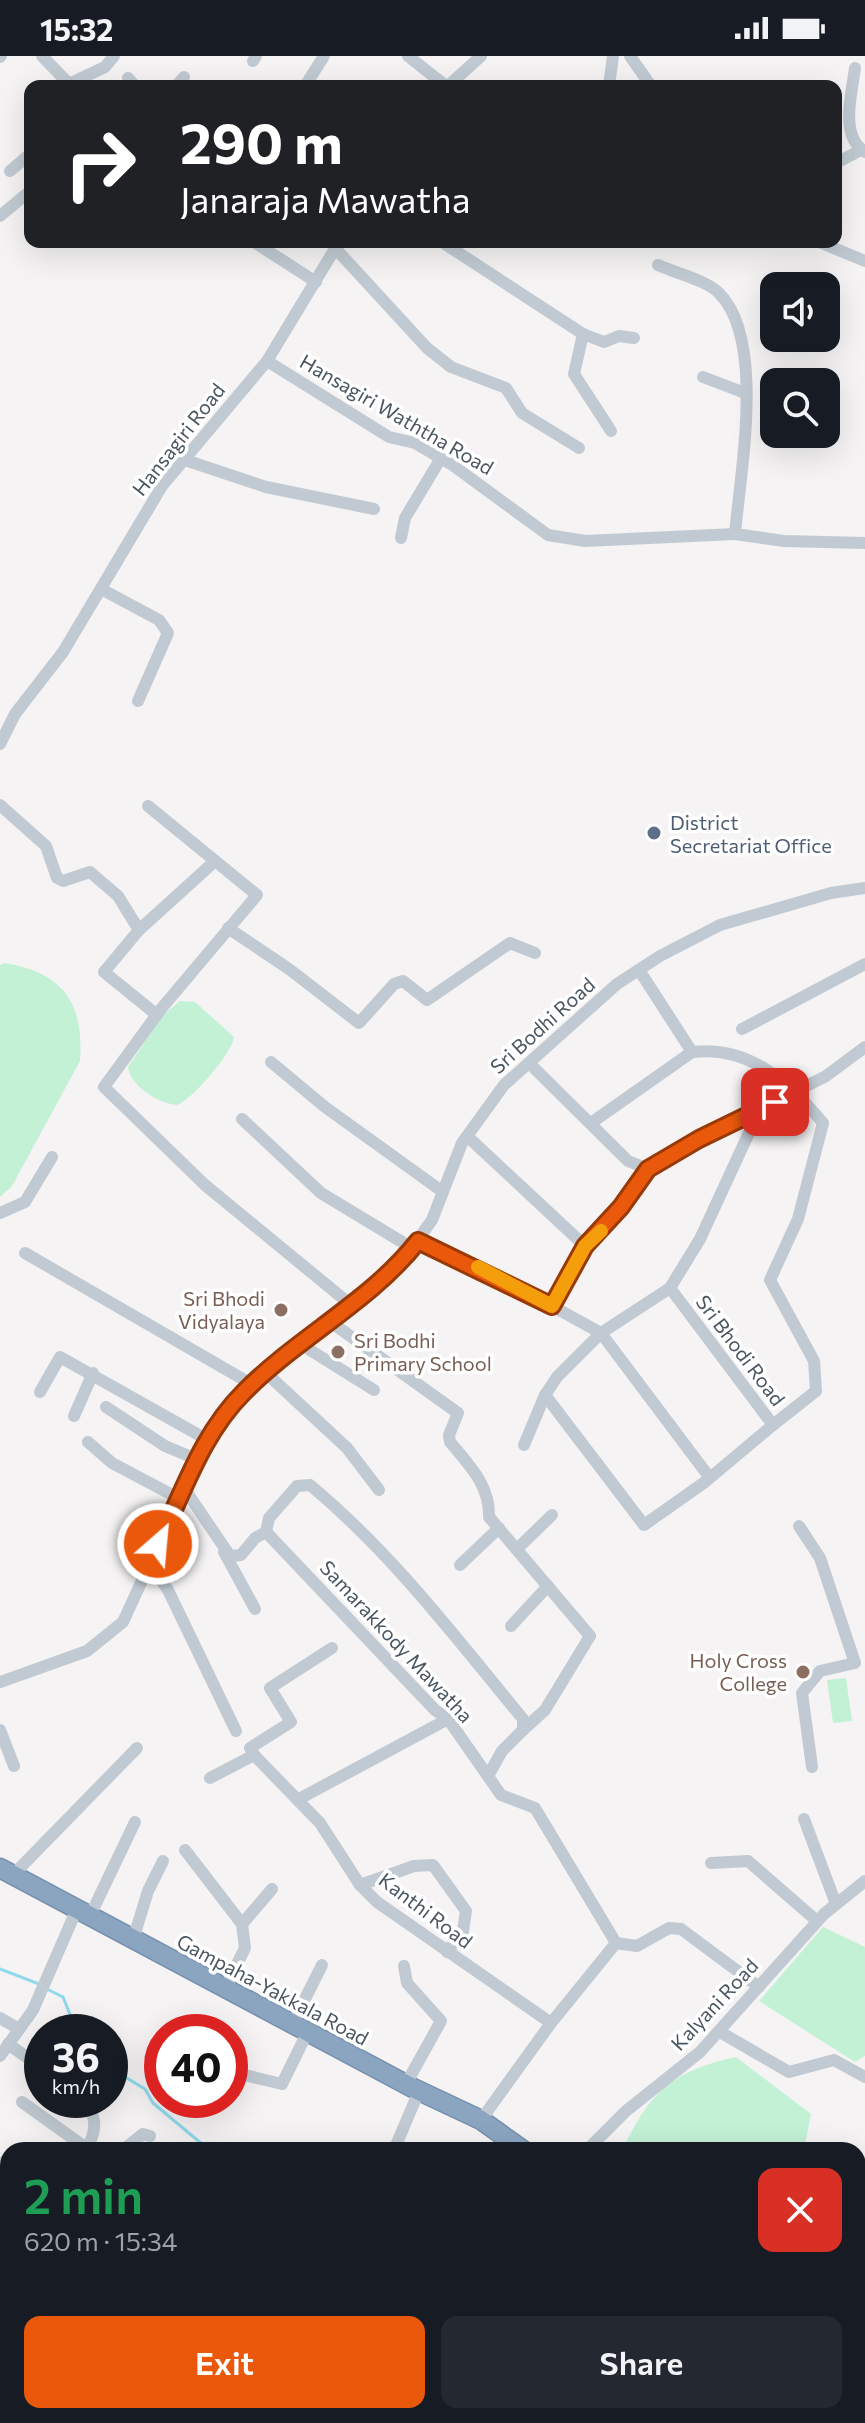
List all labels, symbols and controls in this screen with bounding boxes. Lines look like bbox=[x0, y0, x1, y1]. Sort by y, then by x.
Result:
text: 15:32 bbox=[40, 10, 113, 47]
text: 290 m bbox=[180, 107, 343, 176]
icon: right bbox=[48, 112, 152, 216]
text: Janaraja Mawatha bbox=[180, 176, 471, 220]
map controls bbox=[760, 272, 840, 448]
button: sound bbox=[760, 272, 840, 352]
street label: Hansagiri Waththa Road bbox=[296, 349, 498, 479]
button: search bbox=[760, 368, 840, 448]
street label: Hansagiri Road bbox=[127, 378, 229, 500]
place label: District Secretariat Office bbox=[670, 810, 832, 857]
marker: District Secretariat Office bbox=[645, 824, 663, 842]
street label: Sri Bodhi Road bbox=[485, 972, 599, 1078]
pin bbox=[741, 1068, 809, 1136]
icon: arrive bbox=[753, 1080, 797, 1124]
place label: Sri Bhodi Vidyalaya bbox=[178, 1286, 265, 1333]
street label: Sri Bhodi Road bbox=[692, 1290, 790, 1410]
marker: Sri Bhodi Vidyalaya bbox=[272, 1301, 290, 1319]
place label: Sri Bodhi Primary School bbox=[354, 1328, 492, 1375]
marker: Sri Bodhi Primary School bbox=[329, 1343, 347, 1361]
position arrow bbox=[116, 1502, 200, 1586]
street label: Samarakkody Mawatha bbox=[316, 1555, 478, 1727]
place label: Holy Cross College bbox=[690, 1648, 787, 1695]
marker: Holy Cross College bbox=[794, 1663, 812, 1681]
street label: Kanthi Road bbox=[375, 1867, 477, 1953]
street label: Gampaha-Yakkala Road bbox=[173, 1928, 373, 2050]
street label: Kalyani Road bbox=[665, 1953, 763, 2055]
speed limit sign: 40 bbox=[144, 2014, 248, 2118]
text: 36 bbox=[52, 2031, 100, 2080]
text: km/h bbox=[52, 2074, 100, 2098]
text: 2 min bbox=[24, 2165, 143, 2224]
button: close bbox=[758, 2168, 842, 2252]
text: 620 m · 15:34 bbox=[24, 2225, 177, 2256]
button: Exit bbox=[24, 2316, 425, 2408]
button: Share bbox=[441, 2316, 842, 2408]

